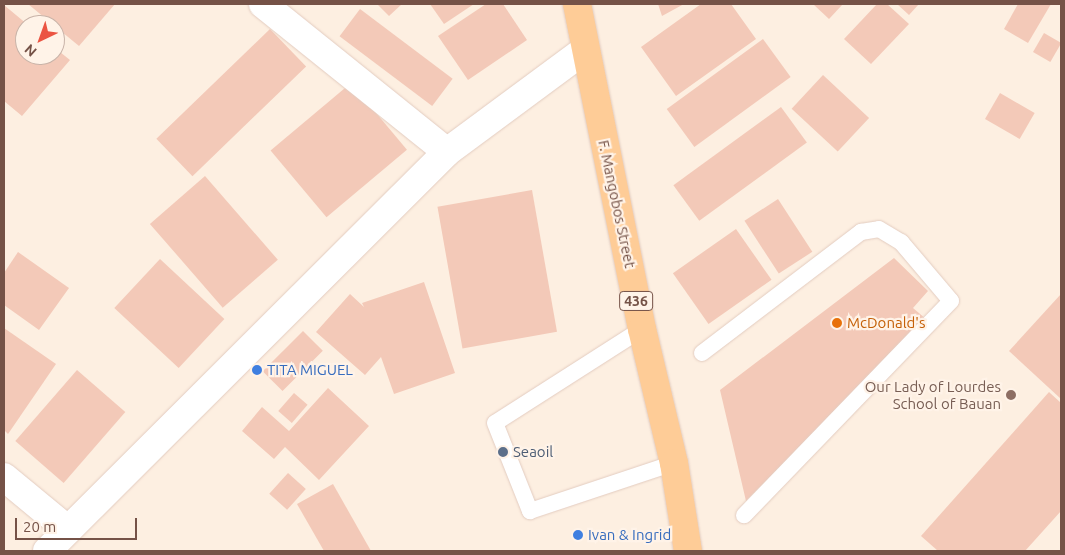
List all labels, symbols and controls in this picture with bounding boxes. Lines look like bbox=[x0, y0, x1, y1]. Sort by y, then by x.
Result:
north arrow bbox=[15, 15, 65, 65]
text: N bbox=[21, 41, 40, 60]
street label: F. Mangobos Street bbox=[595, 138, 639, 270]
road number: 436 bbox=[618, 290, 654, 312]
place label: McDonald's bbox=[847, 314, 925, 332]
marker: McDonald's bbox=[831, 317, 843, 329]
place label: TITA MIGUEL bbox=[267, 361, 353, 379]
marker: TITA MIGUEL bbox=[251, 364, 263, 376]
place label: Our Lady of Lourdes School of Bauan bbox=[865, 377, 1001, 412]
marker: Our Lady of Lourdes School of Bauan bbox=[1005, 389, 1017, 401]
place label: Seaoil bbox=[513, 443, 553, 461]
marker: Seaoil bbox=[497, 446, 509, 458]
scale bar bbox=[18, 508, 140, 540]
text: 20 m bbox=[23, 518, 56, 535]
place label: Ivan & Ingrid bbox=[588, 526, 671, 544]
marker: Ivan & Ingrid bbox=[572, 529, 584, 541]

